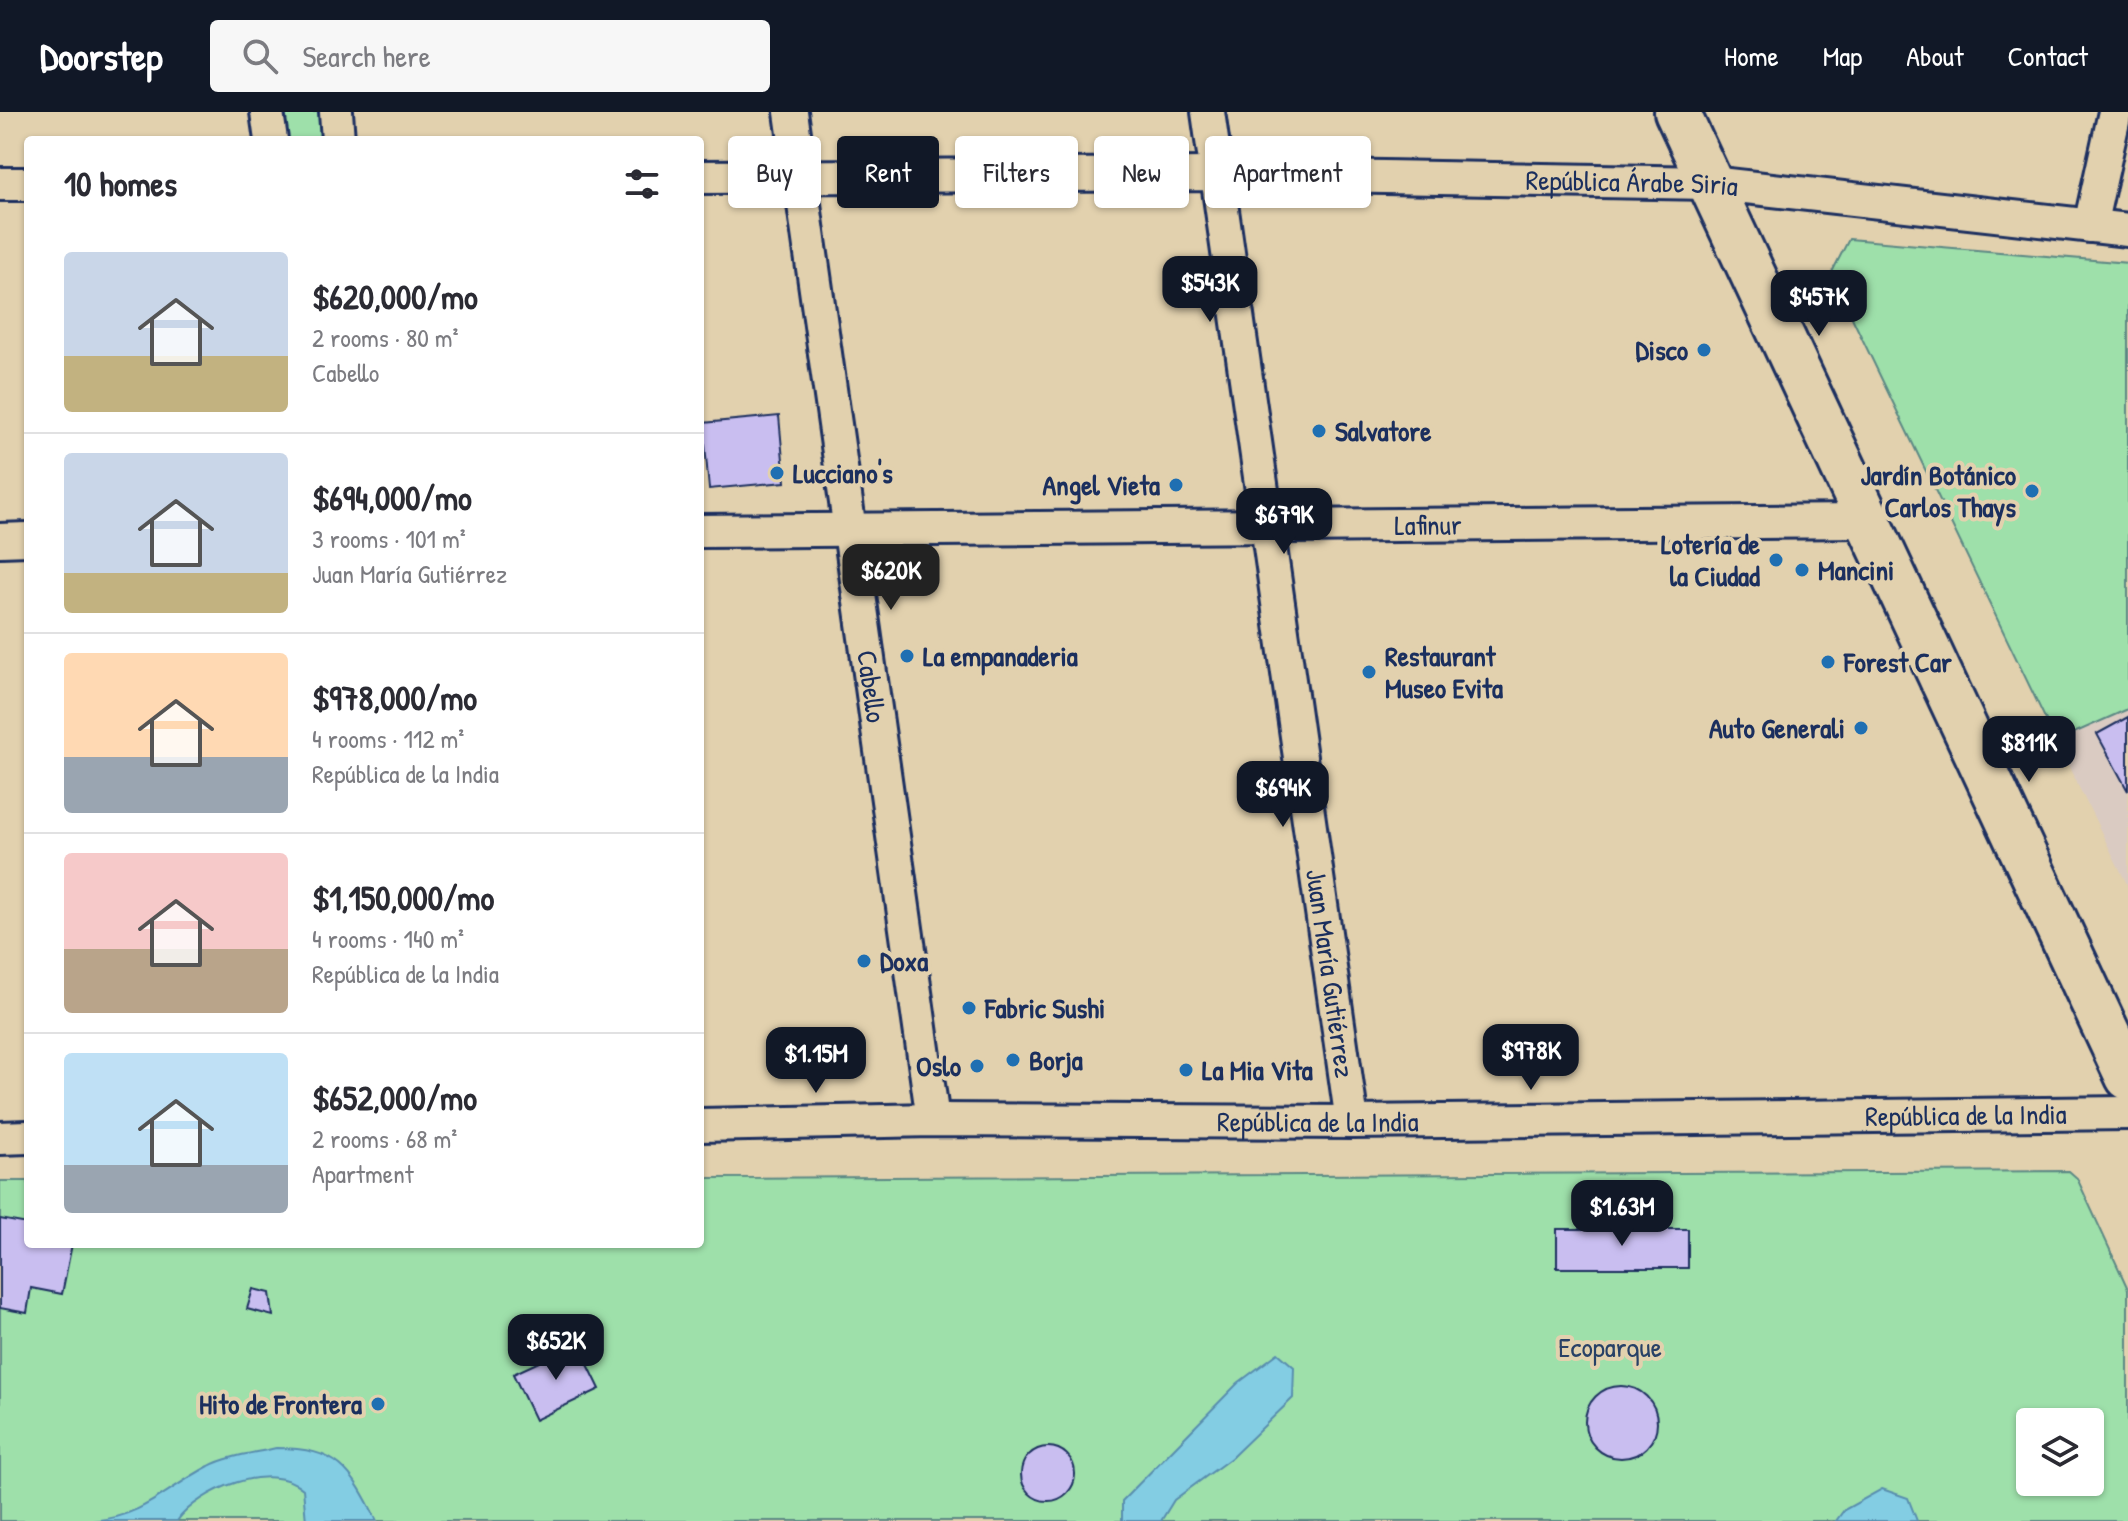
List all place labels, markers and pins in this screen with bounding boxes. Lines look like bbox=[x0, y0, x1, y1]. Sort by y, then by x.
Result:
pin: $543K bbox=[1154, 256, 1266, 324]
pin: $457K bbox=[1763, 270, 1875, 338]
place label: Disco bbox=[1635, 331, 1689, 369]
marker: Disco bbox=[1695, 341, 1713, 359]
place label: Salvatore bbox=[1335, 412, 1432, 450]
marker: Salvatore bbox=[1310, 422, 1328, 440]
place label: Lucciano's bbox=[793, 454, 893, 492]
place label: Jardín Botánico Carlos Thays bbox=[1860, 456, 2017, 527]
marker: Lucciano's bbox=[768, 464, 786, 482]
place label: Angel Vieta bbox=[1042, 466, 1160, 505]
marker: Angel Vieta bbox=[1167, 476, 1185, 494]
marker: Jardín Botánico Carlos Thays bbox=[2023, 482, 2041, 500]
pin: $679K bbox=[1228, 488, 1340, 556]
place label: Lotería de la Ciudad bbox=[1661, 525, 1761, 595]
pin: $620K bbox=[835, 544, 947, 612]
marker: Lotería de la Ciudad bbox=[1767, 551, 1785, 569]
place label: Mancini bbox=[1818, 551, 1894, 589]
marker: Mancini bbox=[1793, 561, 1811, 579]
place label: La empanaderia bbox=[923, 637, 1078, 676]
place label: Restaurant Museo Evita bbox=[1385, 637, 1503, 707]
place label: Forest Car bbox=[1843, 643, 1952, 681]
marker: La empanaderia bbox=[898, 647, 916, 665]
marker: Forest Car bbox=[1819, 653, 1837, 671]
marker: Restaurant Museo Evita bbox=[1360, 663, 1378, 681]
place label: Auto Generali bbox=[1709, 709, 1845, 747]
pin: $811K bbox=[1973, 716, 2085, 784]
marker: Auto Generali bbox=[1852, 719, 1870, 737]
pin: $694K bbox=[1227, 761, 1339, 829]
place label: Doxa bbox=[880, 942, 928, 980]
marker: Doxa bbox=[855, 952, 873, 970]
place label: Fabric Sushi bbox=[984, 989, 1105, 1027]
marker: Fabric Sushi bbox=[960, 999, 978, 1017]
pin: $978K bbox=[1475, 1024, 1587, 1092]
pin: $1.15M bbox=[751, 1027, 881, 1095]
place label: Borja bbox=[1029, 1041, 1083, 1079]
place label: Oslo bbox=[916, 1047, 962, 1085]
marker: Borja bbox=[1004, 1051, 1022, 1069]
place label: La Mia Vita bbox=[1202, 1051, 1313, 1089]
marker: Oslo bbox=[968, 1057, 986, 1075]
marker: La Mia Vita bbox=[1177, 1061, 1195, 1079]
pin: $1.63M bbox=[1557, 1180, 1687, 1248]
pin: $652K bbox=[500, 1314, 612, 1382]
place label: Hito de Frontera bbox=[199, 1385, 362, 1423]
marker: Hito de Frontera bbox=[369, 1395, 387, 1413]

